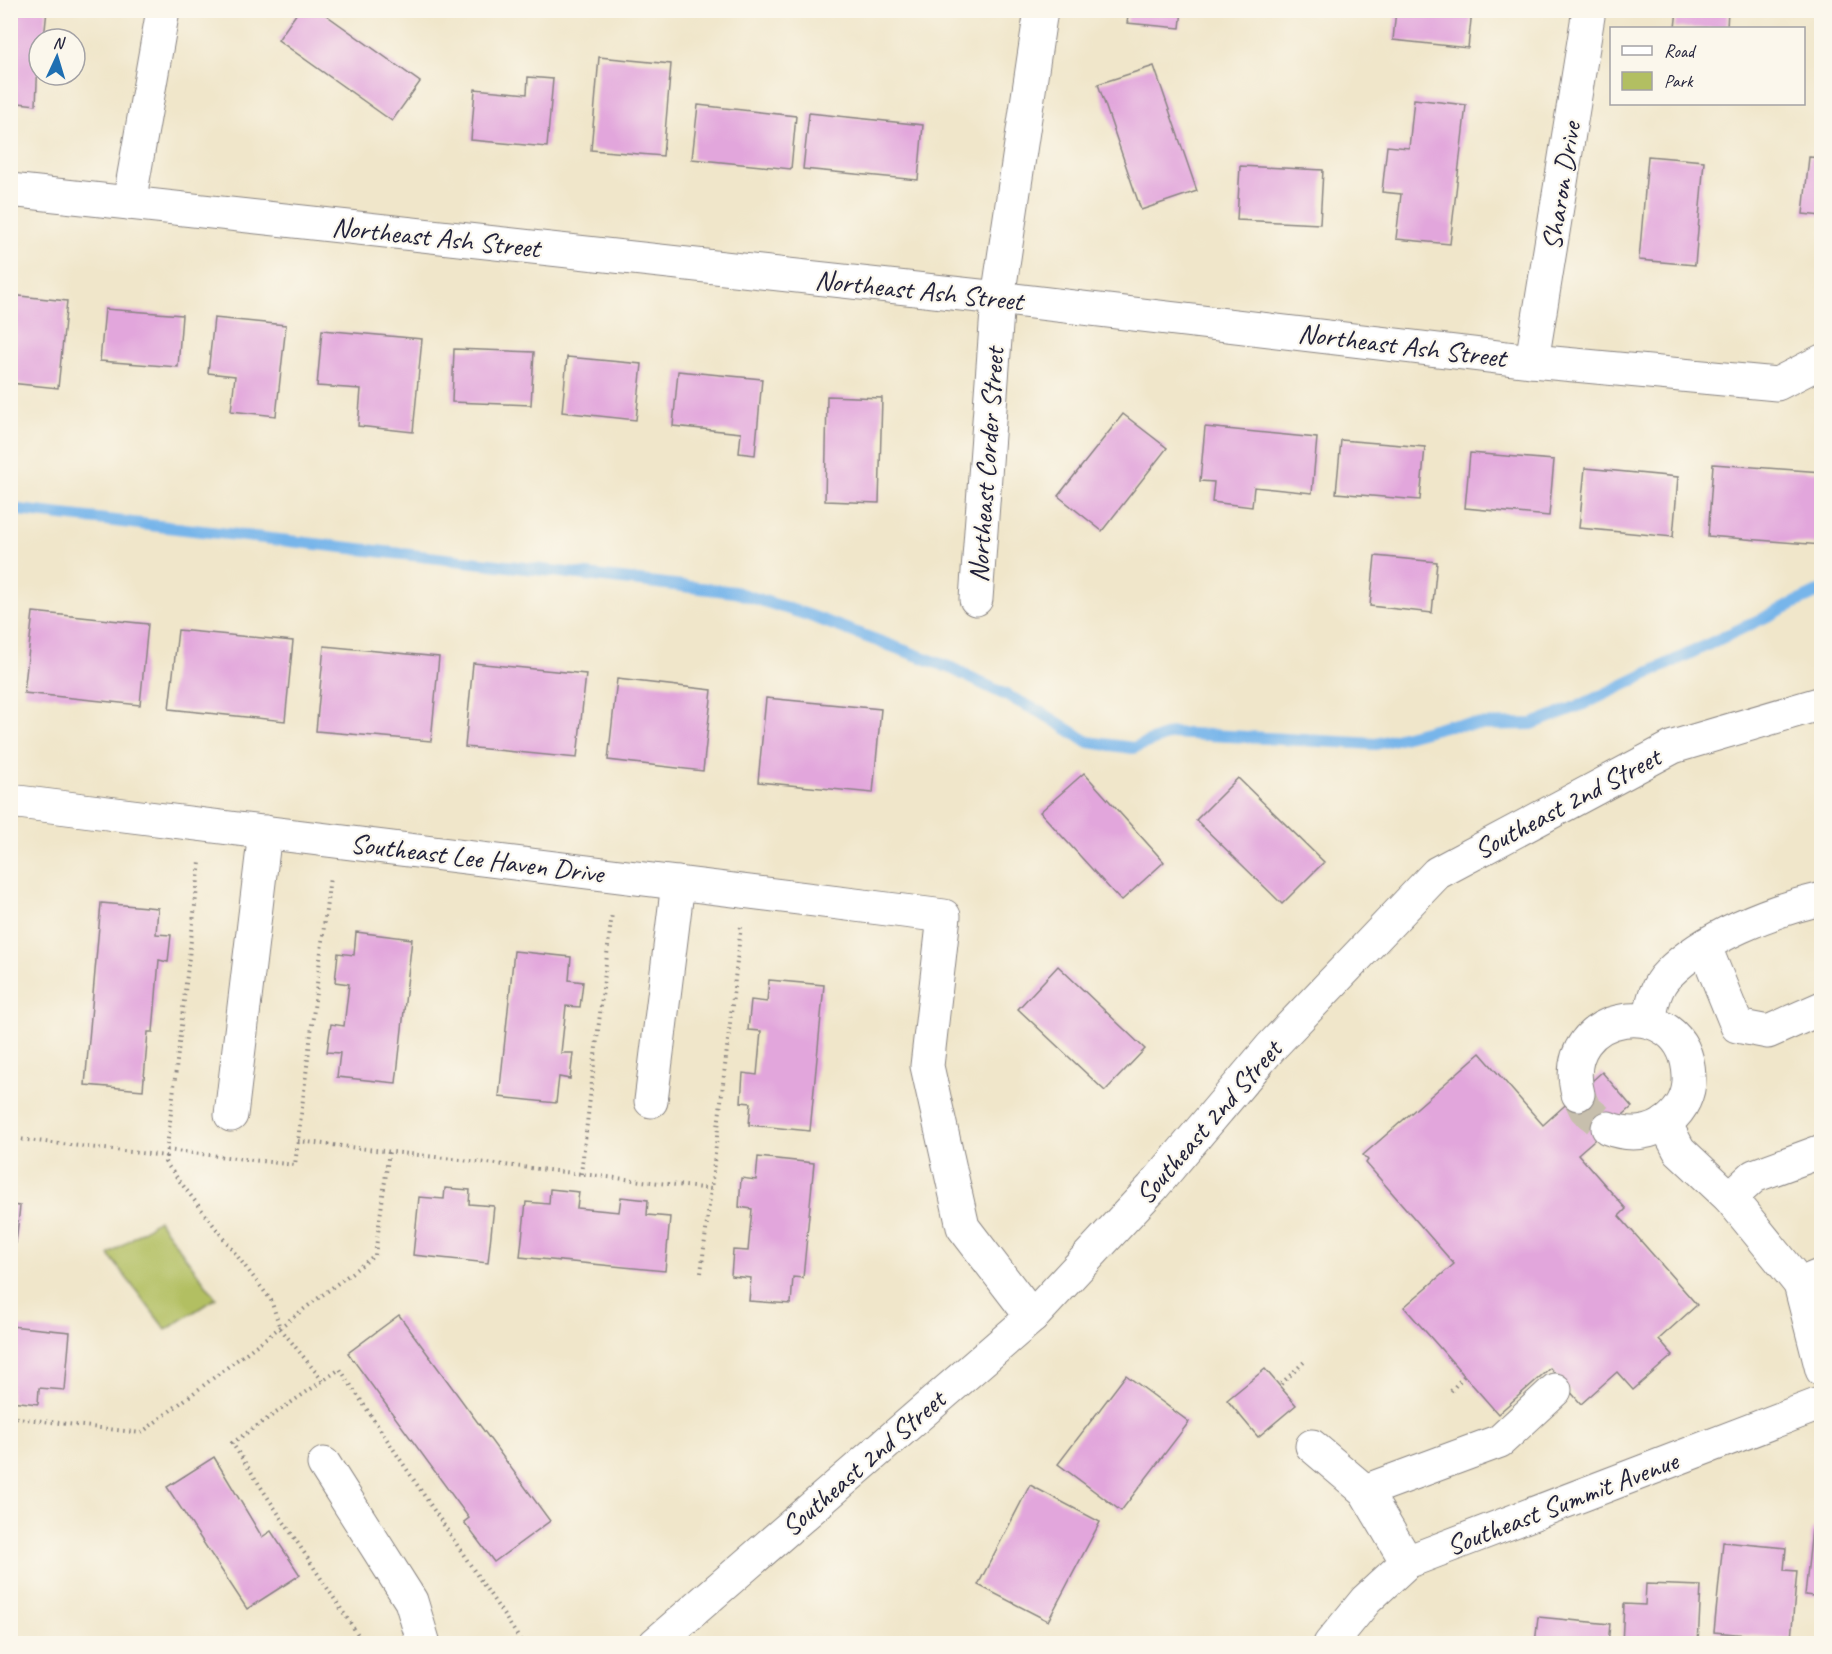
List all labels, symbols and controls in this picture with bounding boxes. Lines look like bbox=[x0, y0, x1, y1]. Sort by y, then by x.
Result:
north arrow bbox=[27, 27, 87, 87]
legend bbox=[1610, 27, 1805, 105]
text: N bbox=[52, 33, 67, 54]
text: Road bbox=[1664, 40, 1697, 62]
text: Park bbox=[1664, 70, 1694, 92]
street label: Sharon Drive bbox=[1534, 118, 1589, 252]
street label: Northeast Ash Street bbox=[330, 209, 544, 266]
street label: Northeast Ash Street bbox=[813, 262, 1027, 319]
street label: Northeast Ash Street bbox=[1296, 315, 1510, 375]
street label: Northeast Corder Street bbox=[960, 344, 1012, 584]
street label: Southeast 2nd Street bbox=[1468, 738, 1669, 867]
street label: Southeast Lee Haven Drive bbox=[349, 825, 607, 891]
street label: Southeast 2nd Street bbox=[1127, 1031, 1291, 1211]
street label: Southeast 2nd Street bbox=[774, 1380, 954, 1544]
street label: Southeast Summit Avenue bbox=[1441, 1442, 1684, 1563]

